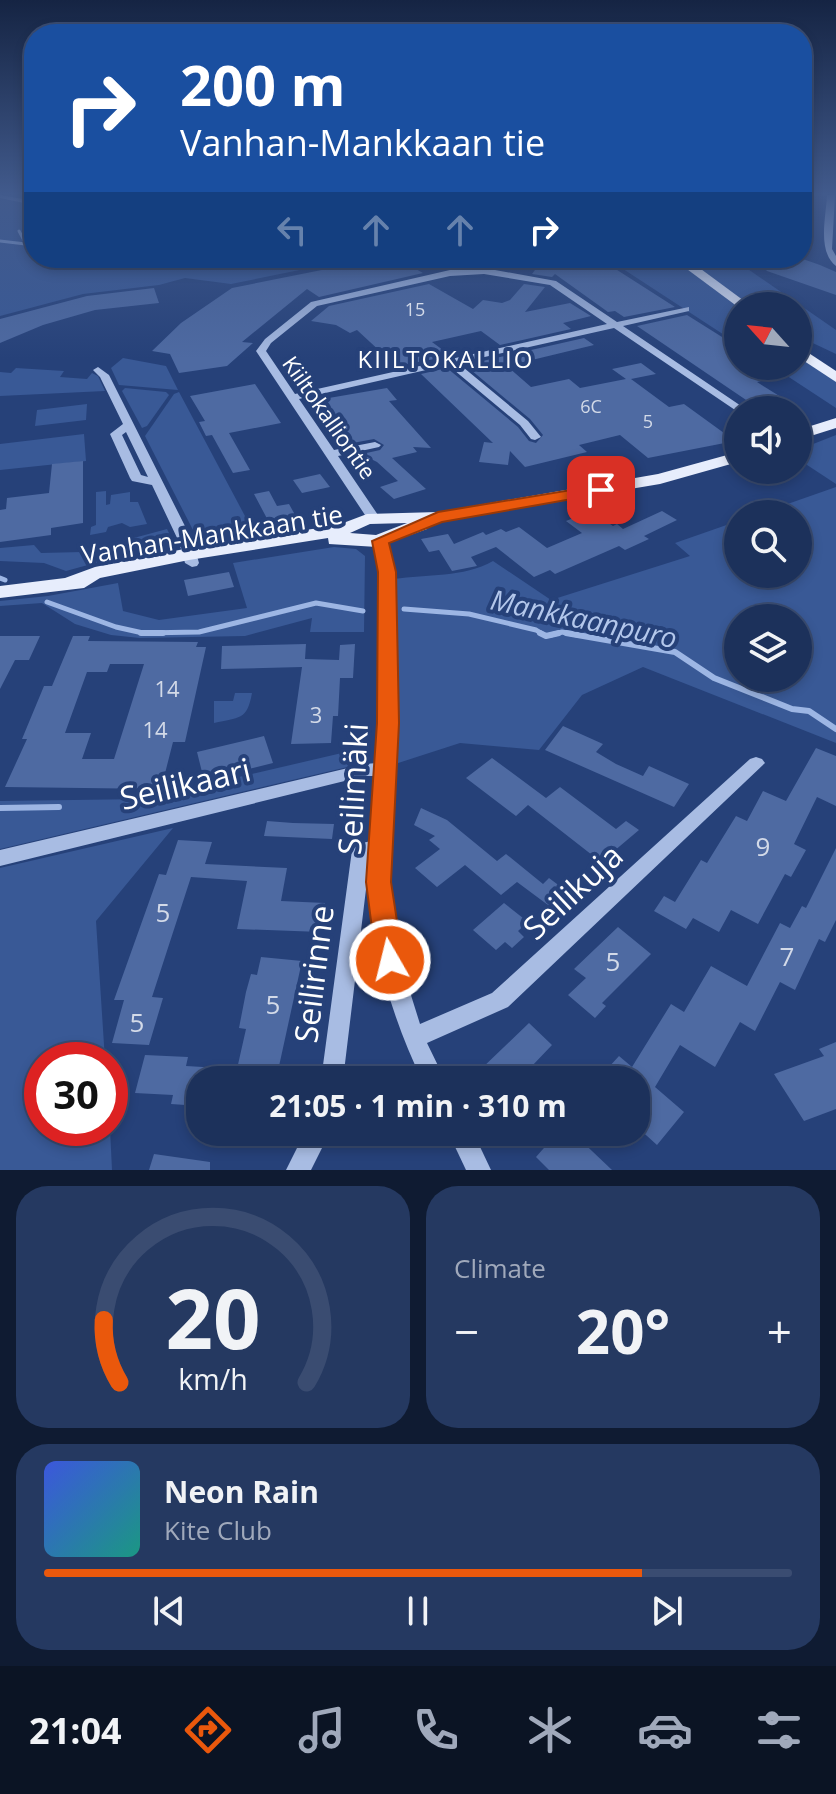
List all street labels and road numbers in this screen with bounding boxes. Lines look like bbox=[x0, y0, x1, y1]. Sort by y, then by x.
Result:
street label: Kiiltokalliontie bbox=[276, 349, 384, 485]
street label: Vanhan-Mankkaan tie bbox=[79, 496, 345, 572]
street label: Seilimäki bbox=[327, 722, 377, 856]
street label: Seilikaari bbox=[115, 747, 255, 819]
street label: Seilikuja bbox=[513, 834, 631, 948]
street label: Seilirinne bbox=[283, 903, 343, 1045]

